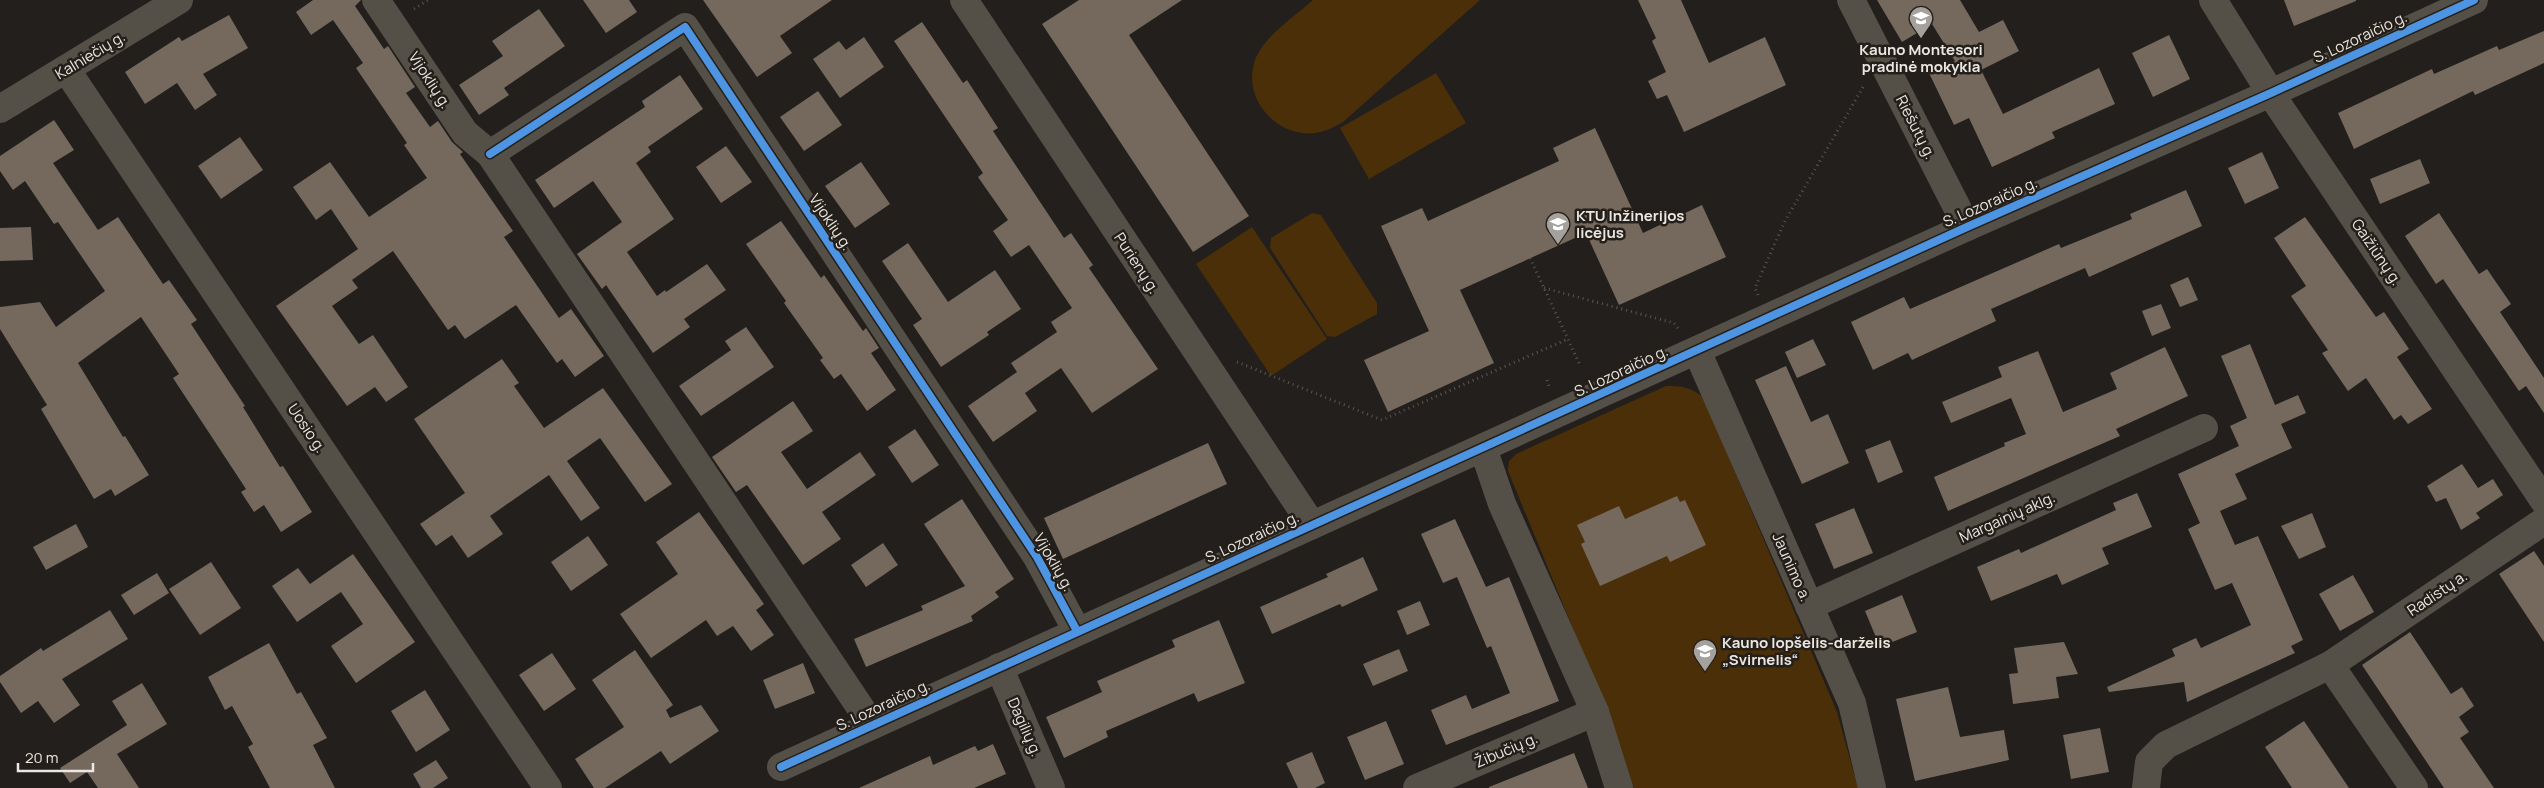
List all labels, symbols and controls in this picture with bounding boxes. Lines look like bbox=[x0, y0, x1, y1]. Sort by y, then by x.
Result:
school or university icon: Kauno Montesori pradinė mokykla bbox=[1908, 5, 1934, 39]
street label: S. Lozoraičio g. bbox=[2310, 6, 2410, 68]
street label: Kalniečių g. bbox=[51, 26, 129, 84]
place label: Kauno Montesori pradinė mokykla bbox=[1859, 39, 1983, 77]
street label: Vijoklių g. bbox=[404, 47, 456, 113]
street label: Riešutų g. bbox=[1891, 91, 1941, 163]
street label: S. Lozoraičio g. bbox=[1940, 172, 2040, 232]
street label: Vijoklių g. bbox=[804, 190, 858, 254]
place label: KTU Inžinerijos licėjus bbox=[1576, 205, 1684, 243]
school or university icon: KTU Inžinerijos licėjus bbox=[1545, 211, 1571, 245]
street label: Gaižiūnų g. bbox=[2347, 215, 2407, 289]
street label: Purienų g. bbox=[1109, 228, 1165, 298]
street label: S. Lozoraičio g. bbox=[1571, 340, 1671, 402]
street label: Uosio g. bbox=[283, 399, 331, 457]
street label: Margainių aklg. bbox=[1956, 486, 2058, 548]
street label: S. Lozoraičio g. bbox=[1202, 506, 1302, 568]
street label: Vijoklių g. bbox=[1029, 529, 1079, 595]
street label: Jaunimo a. bbox=[1768, 529, 1816, 605]
street label: Radistų a. bbox=[2403, 565, 2471, 621]
place label: Kauno lopšelis-darželis „Svirnelis“ bbox=[1722, 632, 1891, 670]
school or university icon: Kauno lopšelis-darželis „Svirnelis“ bbox=[1692, 638, 1718, 672]
street label: S. Lozoraičio g. bbox=[833, 674, 933, 736]
street label: Dagilių g. bbox=[1003, 694, 1047, 760]
street label: Žibučių g. bbox=[1471, 727, 1541, 773]
scale bar bbox=[18, 740, 92, 772]
text: 20 m bbox=[25, 747, 58, 768]

